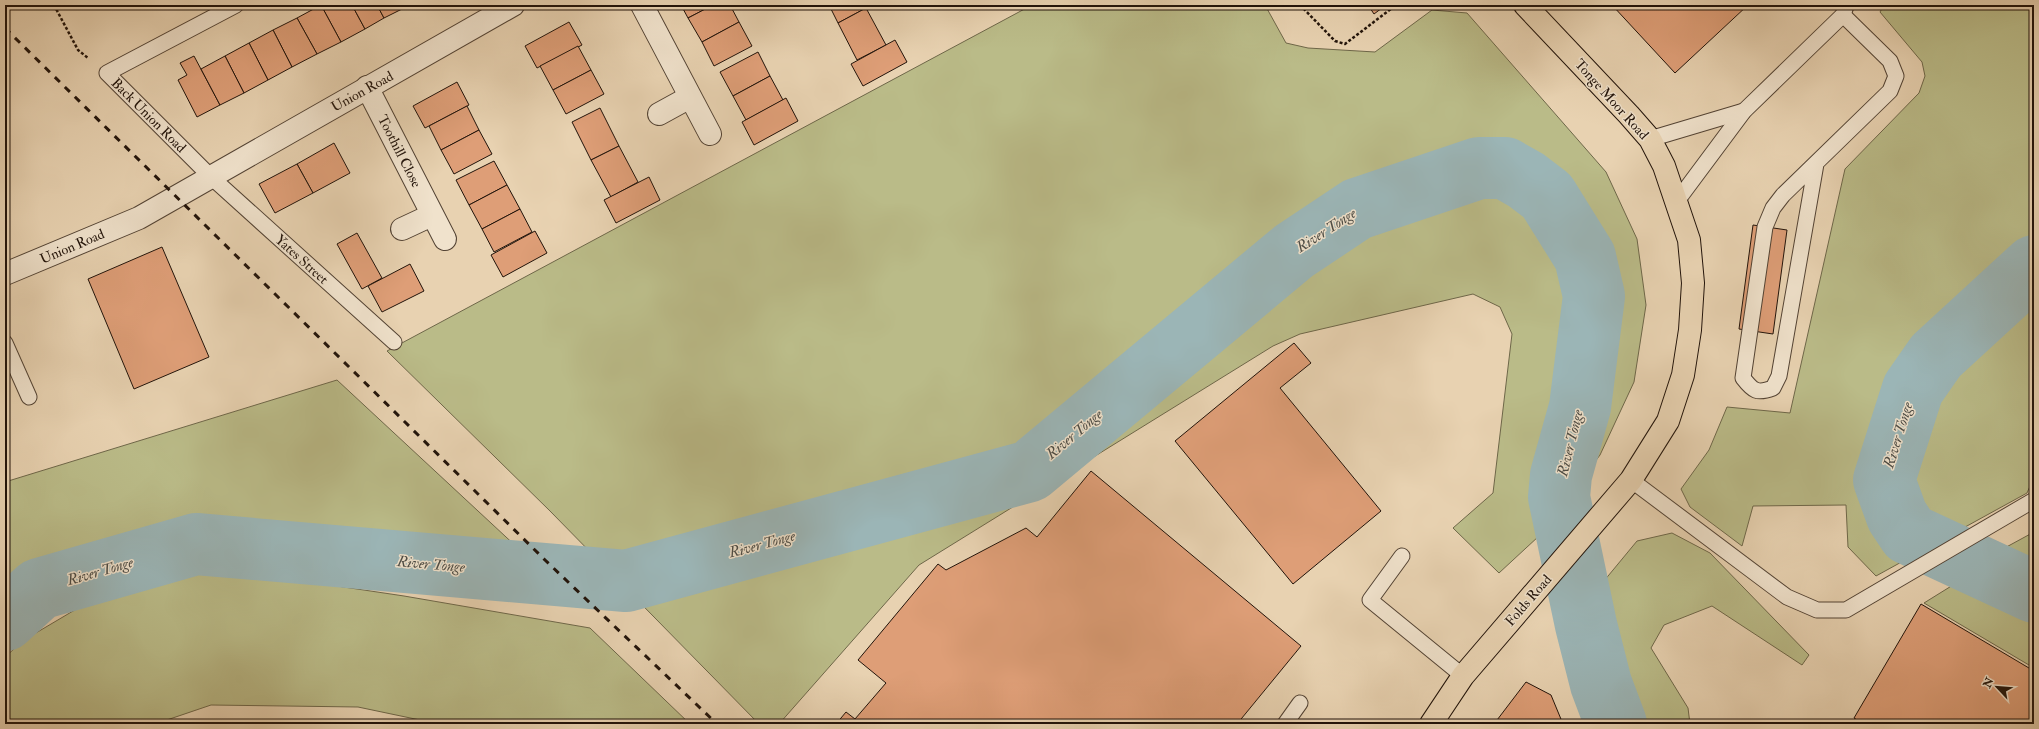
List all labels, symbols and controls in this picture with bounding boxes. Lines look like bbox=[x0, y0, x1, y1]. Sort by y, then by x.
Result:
street label: Tonge Moor Road bbox=[1571, 56, 1652, 143]
street label: Union Road bbox=[328, 67, 396, 115]
street label: Back Union Road bbox=[108, 74, 190, 156]
street label: Toothill Close bbox=[374, 112, 425, 190]
water label: River Tonge bbox=[1292, 203, 1361, 257]
street label: Union Road bbox=[37, 225, 107, 268]
street label: Yates Street bbox=[271, 231, 332, 288]
water label: River Tonge bbox=[1879, 399, 1918, 471]
water label: River Tonge bbox=[1041, 405, 1107, 464]
water label: River Tonge bbox=[1553, 407, 1588, 479]
water label: River Tonge bbox=[726, 526, 798, 563]
water label: River Tonge bbox=[395, 552, 467, 577]
water label: River Tonge bbox=[64, 553, 136, 590]
street label: Folds Road bbox=[1501, 571, 1555, 630]
north arrow bbox=[1977, 667, 2017, 707]
text: N bbox=[1980, 675, 1997, 691]

